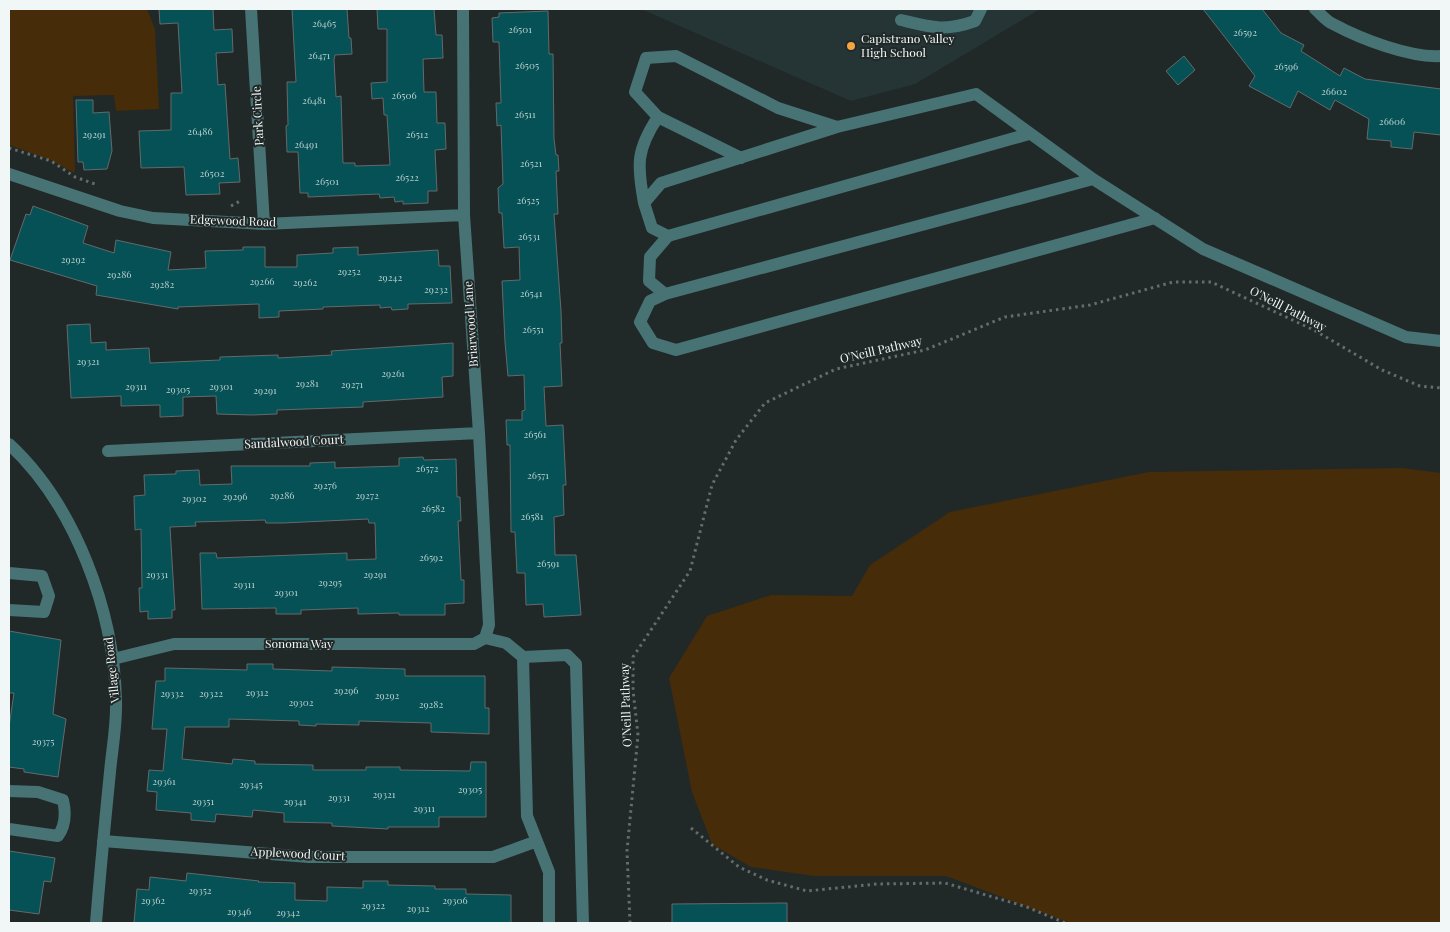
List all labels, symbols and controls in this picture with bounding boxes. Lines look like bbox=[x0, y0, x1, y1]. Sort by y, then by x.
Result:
house number: 26465 bbox=[312, 16, 336, 30]
house number: 26501 bbox=[508, 22, 532, 36]
house number: 26592 bbox=[1233, 25, 1257, 39]
place label: Capistrano Valley High School bbox=[861, 30, 955, 60]
marker: Capistrano Valley High School bbox=[845, 40, 857, 52]
house number: 26471 bbox=[308, 48, 331, 62]
house number: 26505 bbox=[515, 58, 539, 72]
house number: 26596 bbox=[1274, 59, 1298, 73]
house number: 26602 bbox=[1321, 84, 1347, 98]
street label: Park Circle bbox=[247, 86, 267, 146]
house number: 26506 bbox=[391, 88, 417, 102]
house number: 26481 bbox=[302, 93, 326, 107]
house number: 26511 bbox=[514, 107, 536, 121]
house number: 26606 bbox=[1379, 114, 1405, 128]
house number: 26486 bbox=[187, 124, 213, 138]
house number: 29291 bbox=[82, 127, 106, 141]
house number: 26512 bbox=[406, 127, 429, 141]
house number: 26491 bbox=[294, 137, 318, 151]
house number: 26521 bbox=[520, 156, 543, 170]
house number: 26502 bbox=[200, 166, 225, 180]
house number: 26522 bbox=[395, 170, 419, 184]
house number: 26501 bbox=[315, 174, 339, 188]
house number: 26525 bbox=[516, 193, 540, 207]
street label: Edgewood Road bbox=[190, 211, 276, 229]
house number: 26531 bbox=[518, 229, 540, 243]
house number: 29292 bbox=[61, 252, 85, 266]
house number: 29252 bbox=[337, 264, 361, 278]
house number: 29286 bbox=[106, 267, 132, 281]
house number: 29242 bbox=[378, 270, 402, 284]
house number: 29266 bbox=[249, 274, 275, 288]
house number: 29262 bbox=[293, 275, 318, 289]
house number: 29282 bbox=[150, 277, 175, 291]
street label: Briarwood Lane bbox=[459, 281, 481, 368]
house number: 29232 bbox=[424, 282, 448, 296]
street label: O'Neill Pathway bbox=[1247, 282, 1330, 334]
house number: 26541 bbox=[520, 286, 543, 300]
house number: 26551 bbox=[522, 322, 544, 336]
street label: O'Neill Pathway bbox=[838, 332, 924, 366]
house number: 29321 bbox=[77, 354, 100, 368]
house number: 29261 bbox=[381, 366, 405, 380]
house number: 29281 bbox=[295, 376, 319, 390]
house number: 29271 bbox=[341, 377, 364, 391]
house number: 29311 bbox=[125, 379, 147, 393]
house number: 29301 bbox=[209, 379, 233, 393]
house number: 29305 bbox=[166, 382, 190, 396]
house number: 29291 bbox=[253, 383, 277, 397]
house number: 26561 bbox=[524, 427, 547, 441]
street label: Sandalwood Court bbox=[244, 430, 345, 452]
house number: 26572 bbox=[416, 461, 439, 475]
house number: 26571 bbox=[527, 468, 549, 482]
house number: 29276 bbox=[313, 478, 337, 492]
house number: 29286 bbox=[269, 488, 295, 502]
house number: 29272 bbox=[355, 488, 379, 502]
house number: 29296 bbox=[223, 489, 247, 503]
house number: 29302 bbox=[181, 491, 207, 505]
house number: 26582 bbox=[421, 501, 445, 515]
house number: 26581 bbox=[520, 509, 544, 523]
house number: 26592 bbox=[419, 550, 443, 564]
house number: 26591 bbox=[537, 556, 560, 570]
house number: 29331 bbox=[146, 567, 169, 581]
house number: 29291 bbox=[363, 567, 387, 581]
house number: 29295 bbox=[318, 575, 342, 589]
house number: 29311 bbox=[233, 577, 255, 591]
house number: 29301 bbox=[274, 585, 298, 599]
street label: Sonoma Way bbox=[265, 635, 333, 651]
street label: Village Road bbox=[100, 636, 123, 705]
street label: O'Neill Pathway bbox=[616, 663, 634, 747]
house number: 29296 bbox=[334, 683, 358, 697]
house number: 29312 bbox=[246, 685, 269, 699]
house number: 29332 bbox=[160, 686, 184, 700]
house number: 29322 bbox=[199, 686, 223, 700]
house number: 29292 bbox=[375, 688, 399, 702]
house number: 29302 bbox=[288, 695, 314, 709]
house number: 29282 bbox=[419, 697, 444, 711]
house number: 29375 bbox=[32, 734, 54, 748]
house number: 29361 bbox=[152, 774, 176, 788]
house number: 29345 bbox=[239, 777, 263, 791]
house number: 29305 bbox=[458, 782, 482, 796]
house number: 29321 bbox=[373, 787, 396, 801]
house number: 29331 bbox=[328, 790, 351, 804]
house number: 29351 bbox=[192, 794, 214, 808]
house number: 29341 bbox=[283, 794, 307, 808]
house number: 29311 bbox=[413, 801, 435, 815]
street label: Applewood Court bbox=[249, 842, 346, 864]
house number: 29352 bbox=[188, 883, 212, 897]
house number: 29362 bbox=[141, 893, 165, 907]
house number: 29306 bbox=[442, 893, 468, 907]
house number: 29322 bbox=[361, 898, 385, 912]
house number: 29312 bbox=[407, 901, 430, 915]
house number: 29346 bbox=[227, 904, 251, 918]
house number: 29342 bbox=[276, 905, 300, 919]

